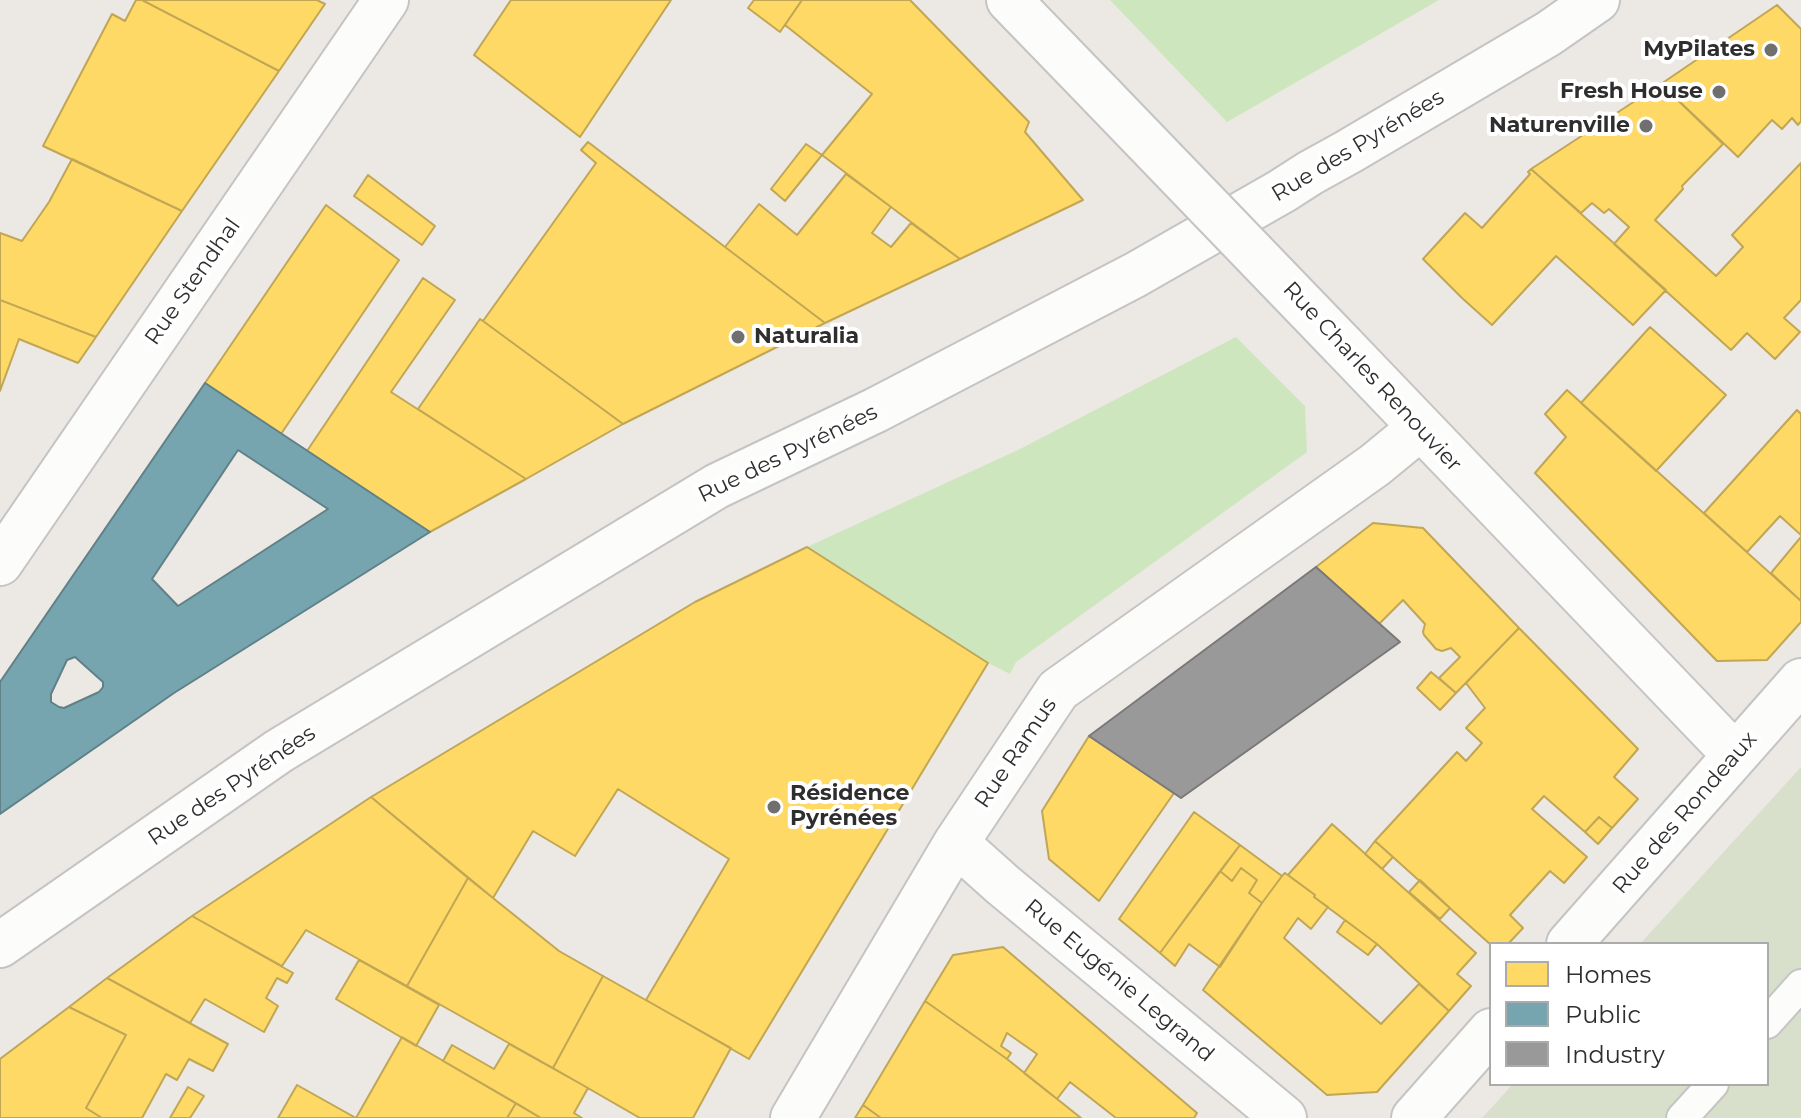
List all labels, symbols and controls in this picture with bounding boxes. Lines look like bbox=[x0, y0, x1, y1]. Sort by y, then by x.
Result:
place label: MyPilates bbox=[1643, 37, 1755, 63]
marker: MyPilates bbox=[1762, 41, 1780, 59]
place label: Fresh House bbox=[1560, 79, 1703, 105]
marker: Fresh House bbox=[1710, 83, 1728, 101]
street label: Rue des Pyrénées bbox=[1267, 84, 1449, 208]
place label: Naturenville bbox=[1489, 113, 1630, 139]
marker: Naturenville bbox=[1637, 117, 1655, 135]
street label: Rue Stendhal bbox=[140, 214, 246, 350]
street label: Rue Charles Renouvier bbox=[1277, 277, 1467, 477]
place label: Naturalia bbox=[754, 324, 859, 350]
marker: Naturalia bbox=[729, 328, 747, 346]
street label: Rue des Pyrénées bbox=[694, 399, 882, 509]
street label: Rue Ramus bbox=[969, 693, 1063, 813]
street label: Rue des Pyrénées bbox=[143, 720, 321, 852]
street label: Rue des Rondeaux bbox=[1607, 726, 1763, 900]
place label: Résidence Pyrénées bbox=[790, 781, 909, 832]
marker: Résidence Pyrénées bbox=[765, 798, 783, 816]
street label: Rue Eugénie Legrand bbox=[1019, 894, 1219, 1068]
legend bbox=[1489, 942, 1769, 1086]
text: Homes bbox=[1565, 960, 1651, 989]
text: Public bbox=[1565, 1000, 1641, 1029]
text: Industry bbox=[1565, 1040, 1665, 1069]

